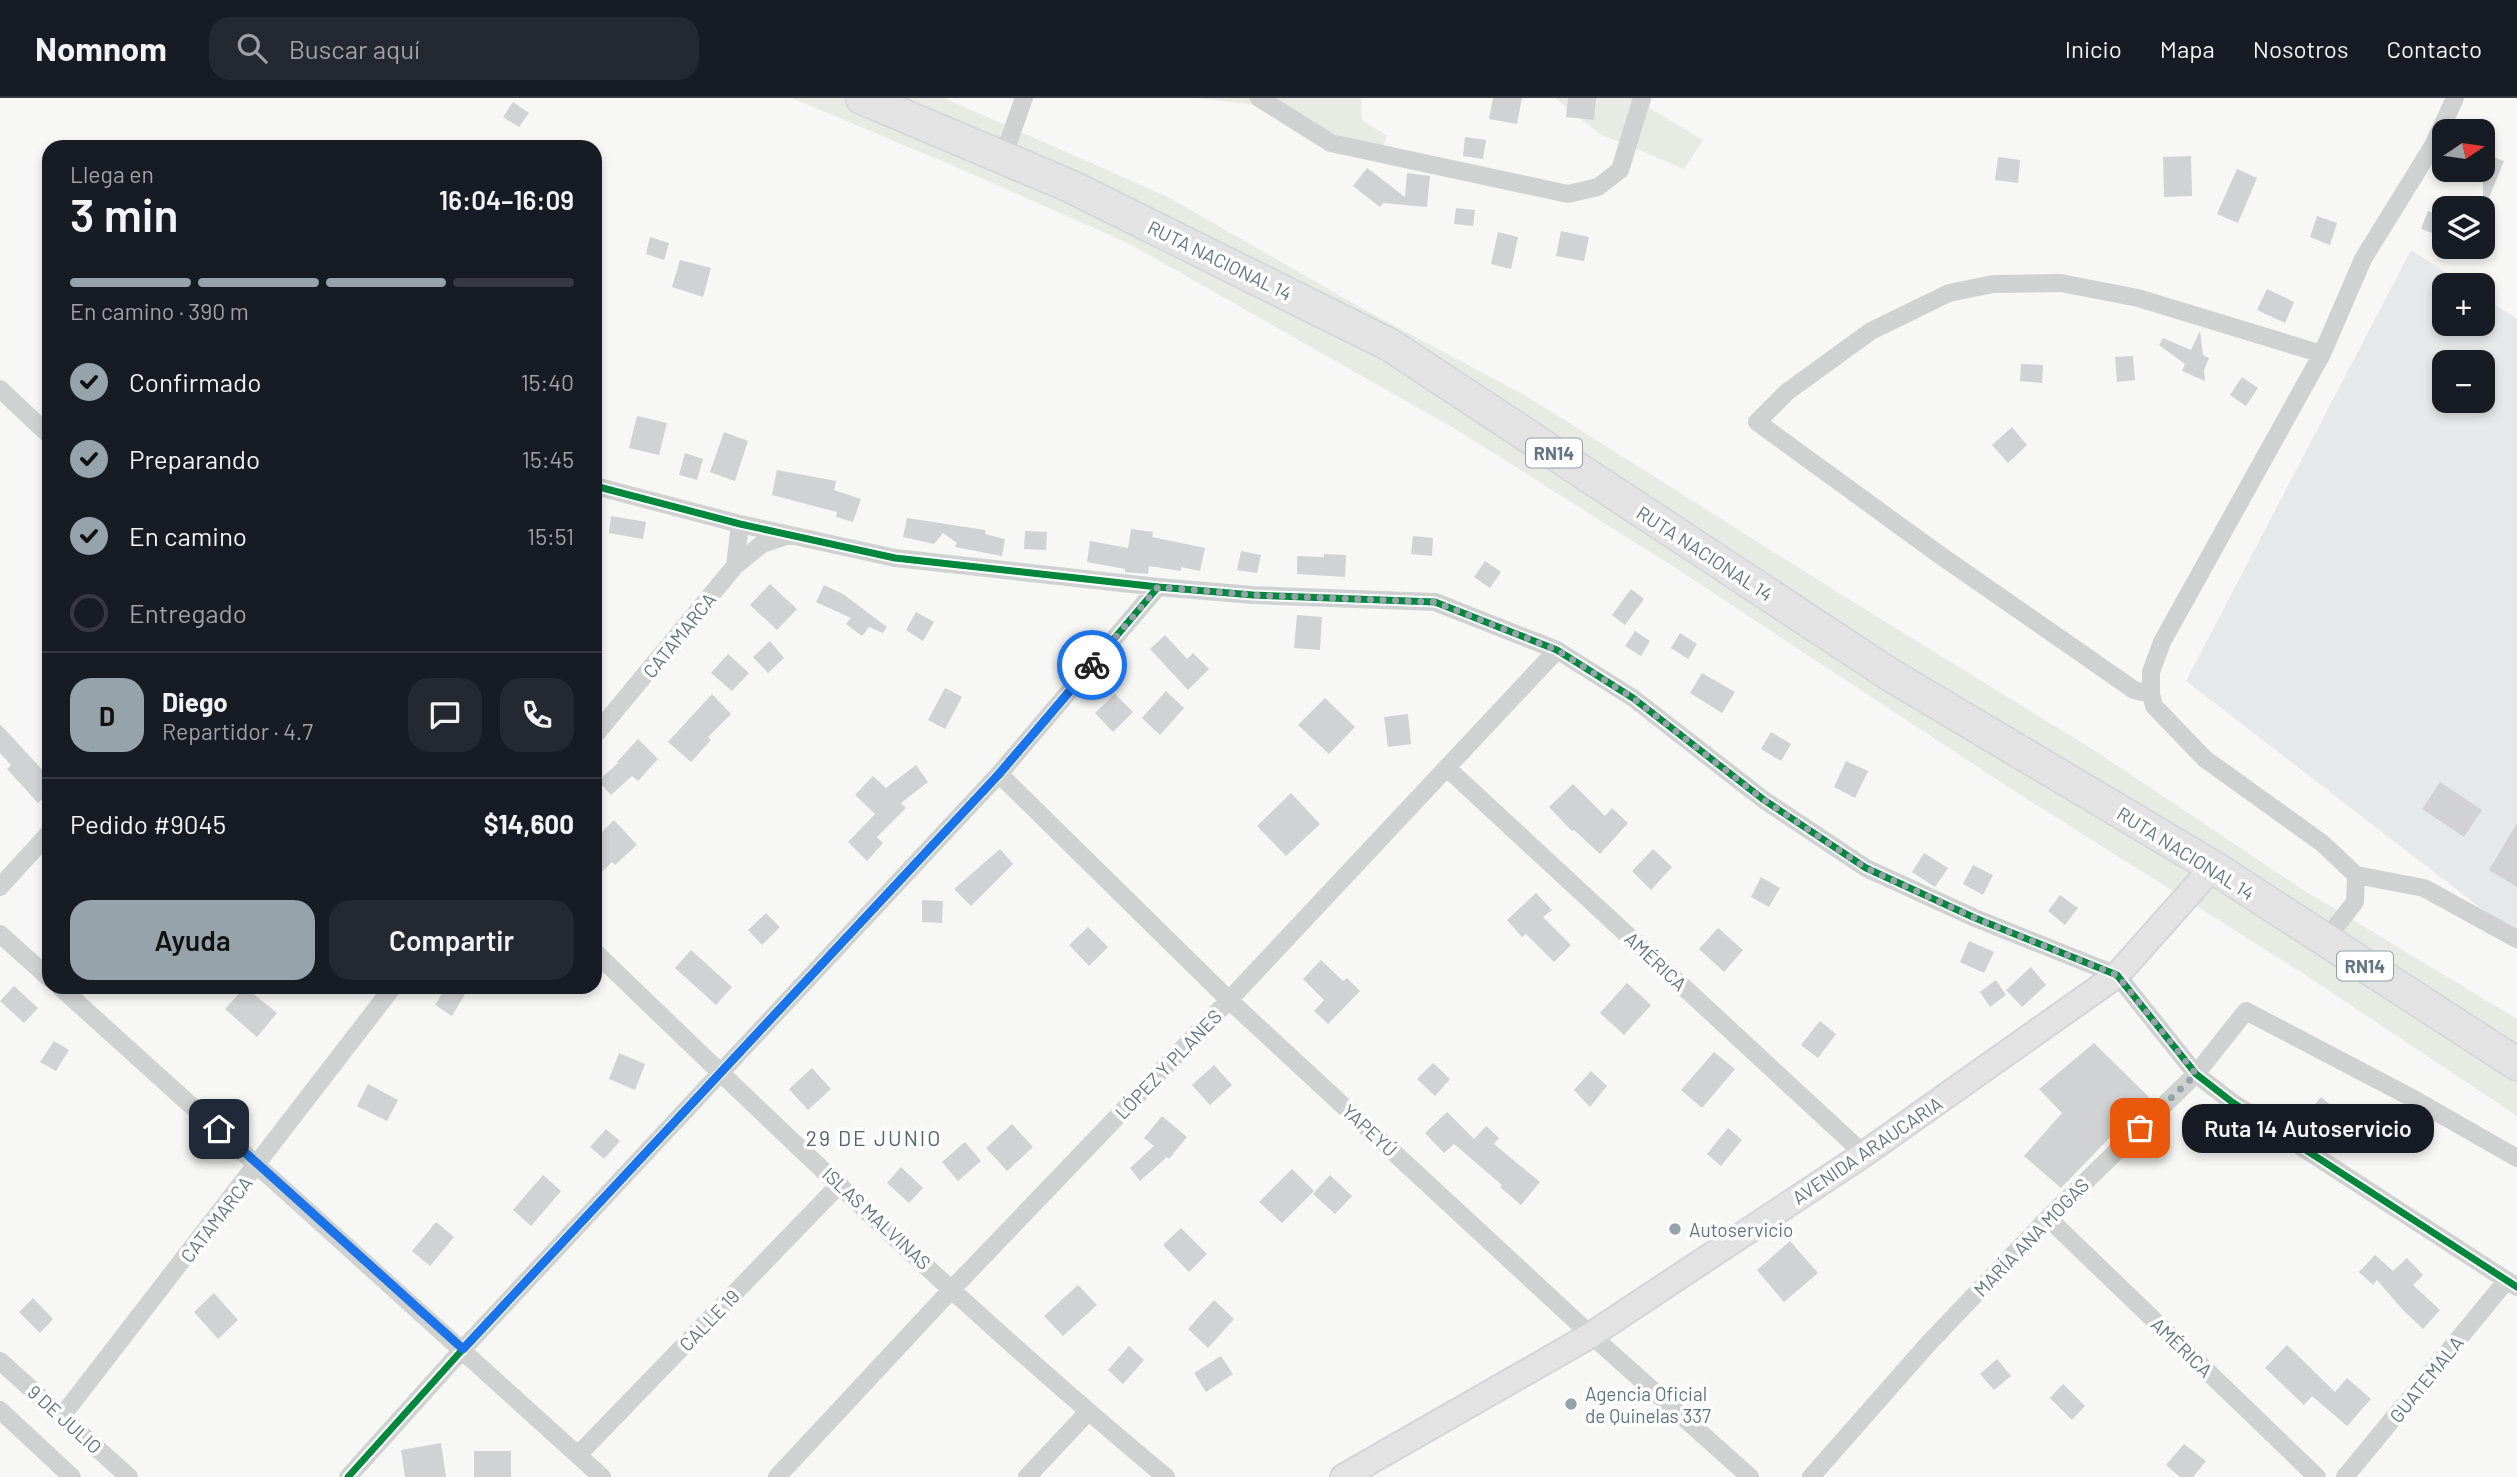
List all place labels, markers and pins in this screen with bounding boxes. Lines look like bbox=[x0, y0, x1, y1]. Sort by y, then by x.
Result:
pin bbox=[2110, 1098, 2170, 1158]
pin bbox=[189, 1099, 249, 1159]
callout: Ruta 14 Autoservicio bbox=[2182, 1104, 2434, 1152]
place label: Autoservicio bbox=[1689, 1218, 1793, 1241]
marker: Autoservicio bbox=[1667, 1221, 1683, 1237]
place label: Agencia Oficial de Quinelas 337 bbox=[1585, 1382, 1711, 1427]
marker: Agencia Oficial de Quinelas 337 bbox=[1563, 1396, 1579, 1412]

